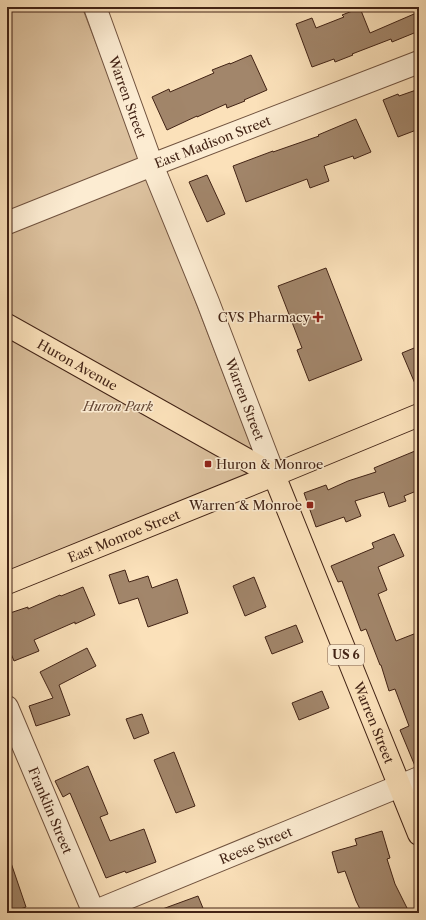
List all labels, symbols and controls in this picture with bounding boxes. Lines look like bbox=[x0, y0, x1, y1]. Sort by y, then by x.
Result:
street label: Warren Street bbox=[105, 53, 150, 141]
street label: East Madison Street bbox=[152, 112, 273, 171]
place label: CVS Pharmacy bbox=[218, 309, 311, 325]
marker: CVS Pharmacy bbox=[313, 312, 323, 322]
street label: Huron Avenue bbox=[35, 336, 121, 394]
street label: Warren Street bbox=[222, 355, 268, 443]
park label: Huron Park bbox=[82, 398, 153, 414]
place label: Huron & Monroe bbox=[216, 456, 323, 472]
marker: Huron & Monroe bbox=[203, 459, 213, 469]
place label: Warren & Monroe bbox=[188, 497, 302, 513]
marker: Warren & Monroe bbox=[305, 500, 315, 510]
street label: East Monroe Street bbox=[65, 506, 183, 566]
road number: US 6 bbox=[328, 645, 364, 665]
street label: Warren Street bbox=[350, 679, 398, 766]
street label: Franklin Street bbox=[25, 764, 76, 856]
street label: Reese Street bbox=[217, 823, 295, 867]

